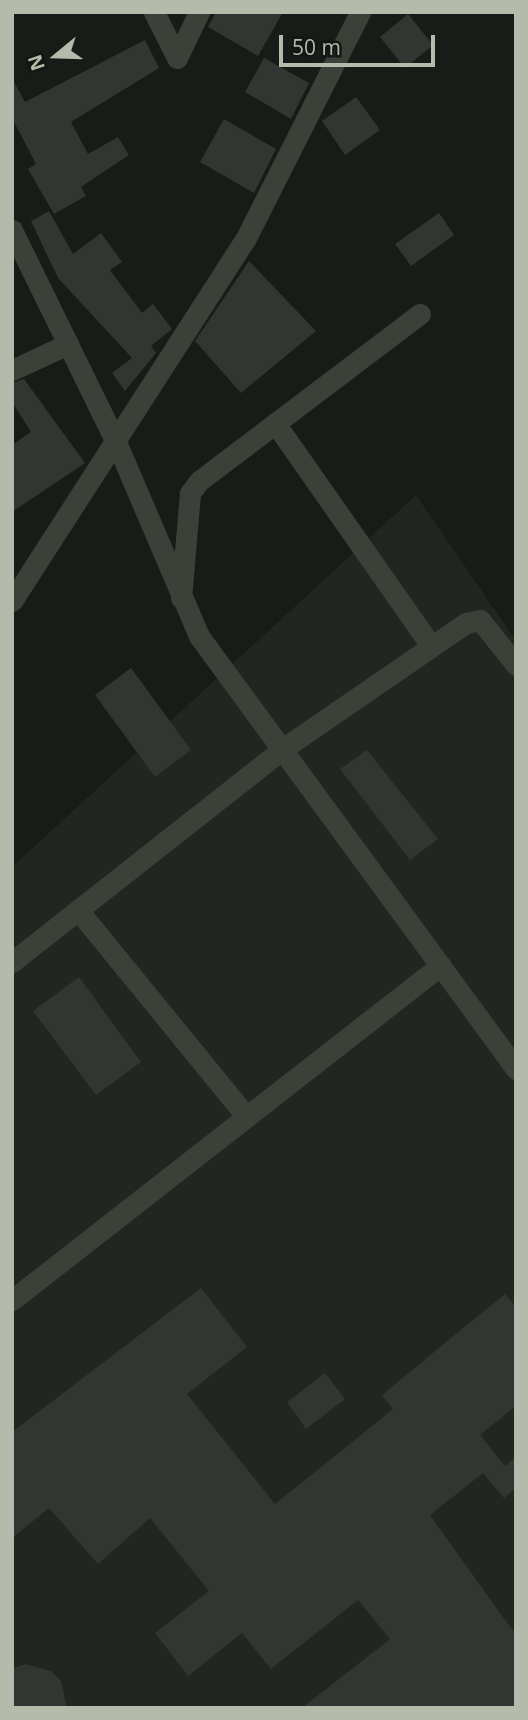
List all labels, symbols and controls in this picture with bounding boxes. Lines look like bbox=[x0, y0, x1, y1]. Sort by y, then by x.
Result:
north arrow bbox=[21, 21, 91, 91]
scale bar bbox=[283, 21, 439, 65]
text: 50 m bbox=[292, 33, 341, 61]
text: N bbox=[21, 51, 51, 74]

